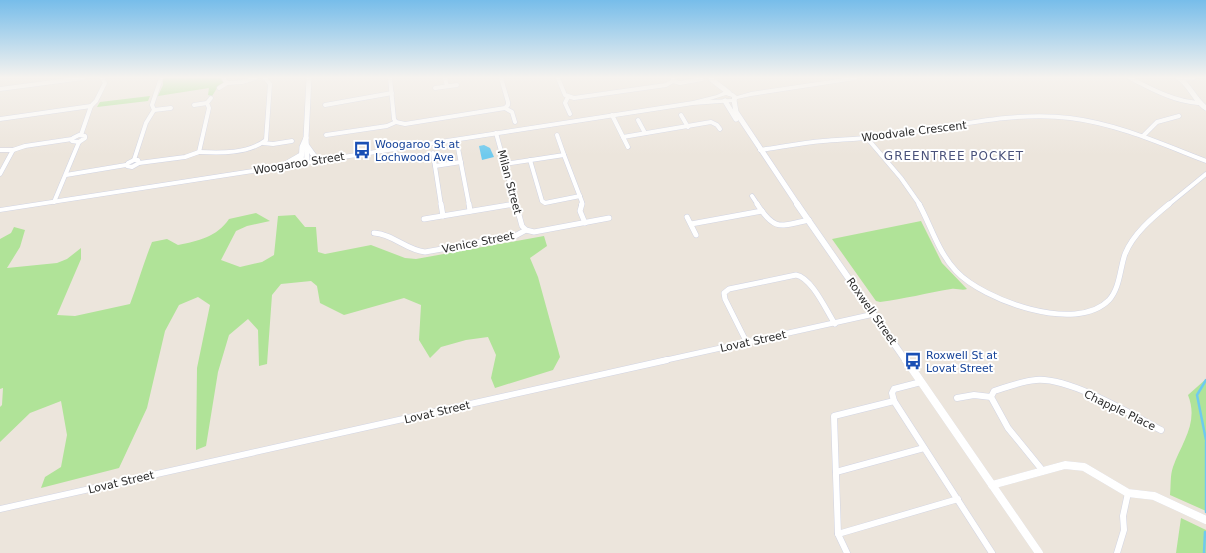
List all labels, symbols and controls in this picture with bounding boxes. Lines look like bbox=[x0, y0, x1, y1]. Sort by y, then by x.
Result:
street label: Woodvale Crescent bbox=[861, 119, 968, 144]
place label: Woogaroo St at Lochwood Ave bbox=[375, 138, 460, 164]
bus stop icon: Woogaroo St at Lochwood Ave bbox=[352, 140, 372, 160]
street label: Milan Street bbox=[495, 148, 525, 216]
district label: GREENTREE POCKET bbox=[884, 149, 1024, 163]
street label: Woogaroo Street bbox=[253, 150, 346, 177]
street label: Venice Street bbox=[441, 229, 516, 256]
street label: Roxwell Street bbox=[844, 275, 900, 348]
street label: Lovat Street bbox=[719, 328, 788, 355]
place label: Roxwell St at Lovat Street bbox=[926, 349, 998, 375]
bus stop icon: Roxwell St at Lovat Street bbox=[903, 351, 923, 371]
street label: Chapple Place bbox=[1082, 388, 1158, 433]
street label: Lovat Street bbox=[403, 398, 472, 426]
street label: Lovat Street bbox=[87, 468, 156, 496]

